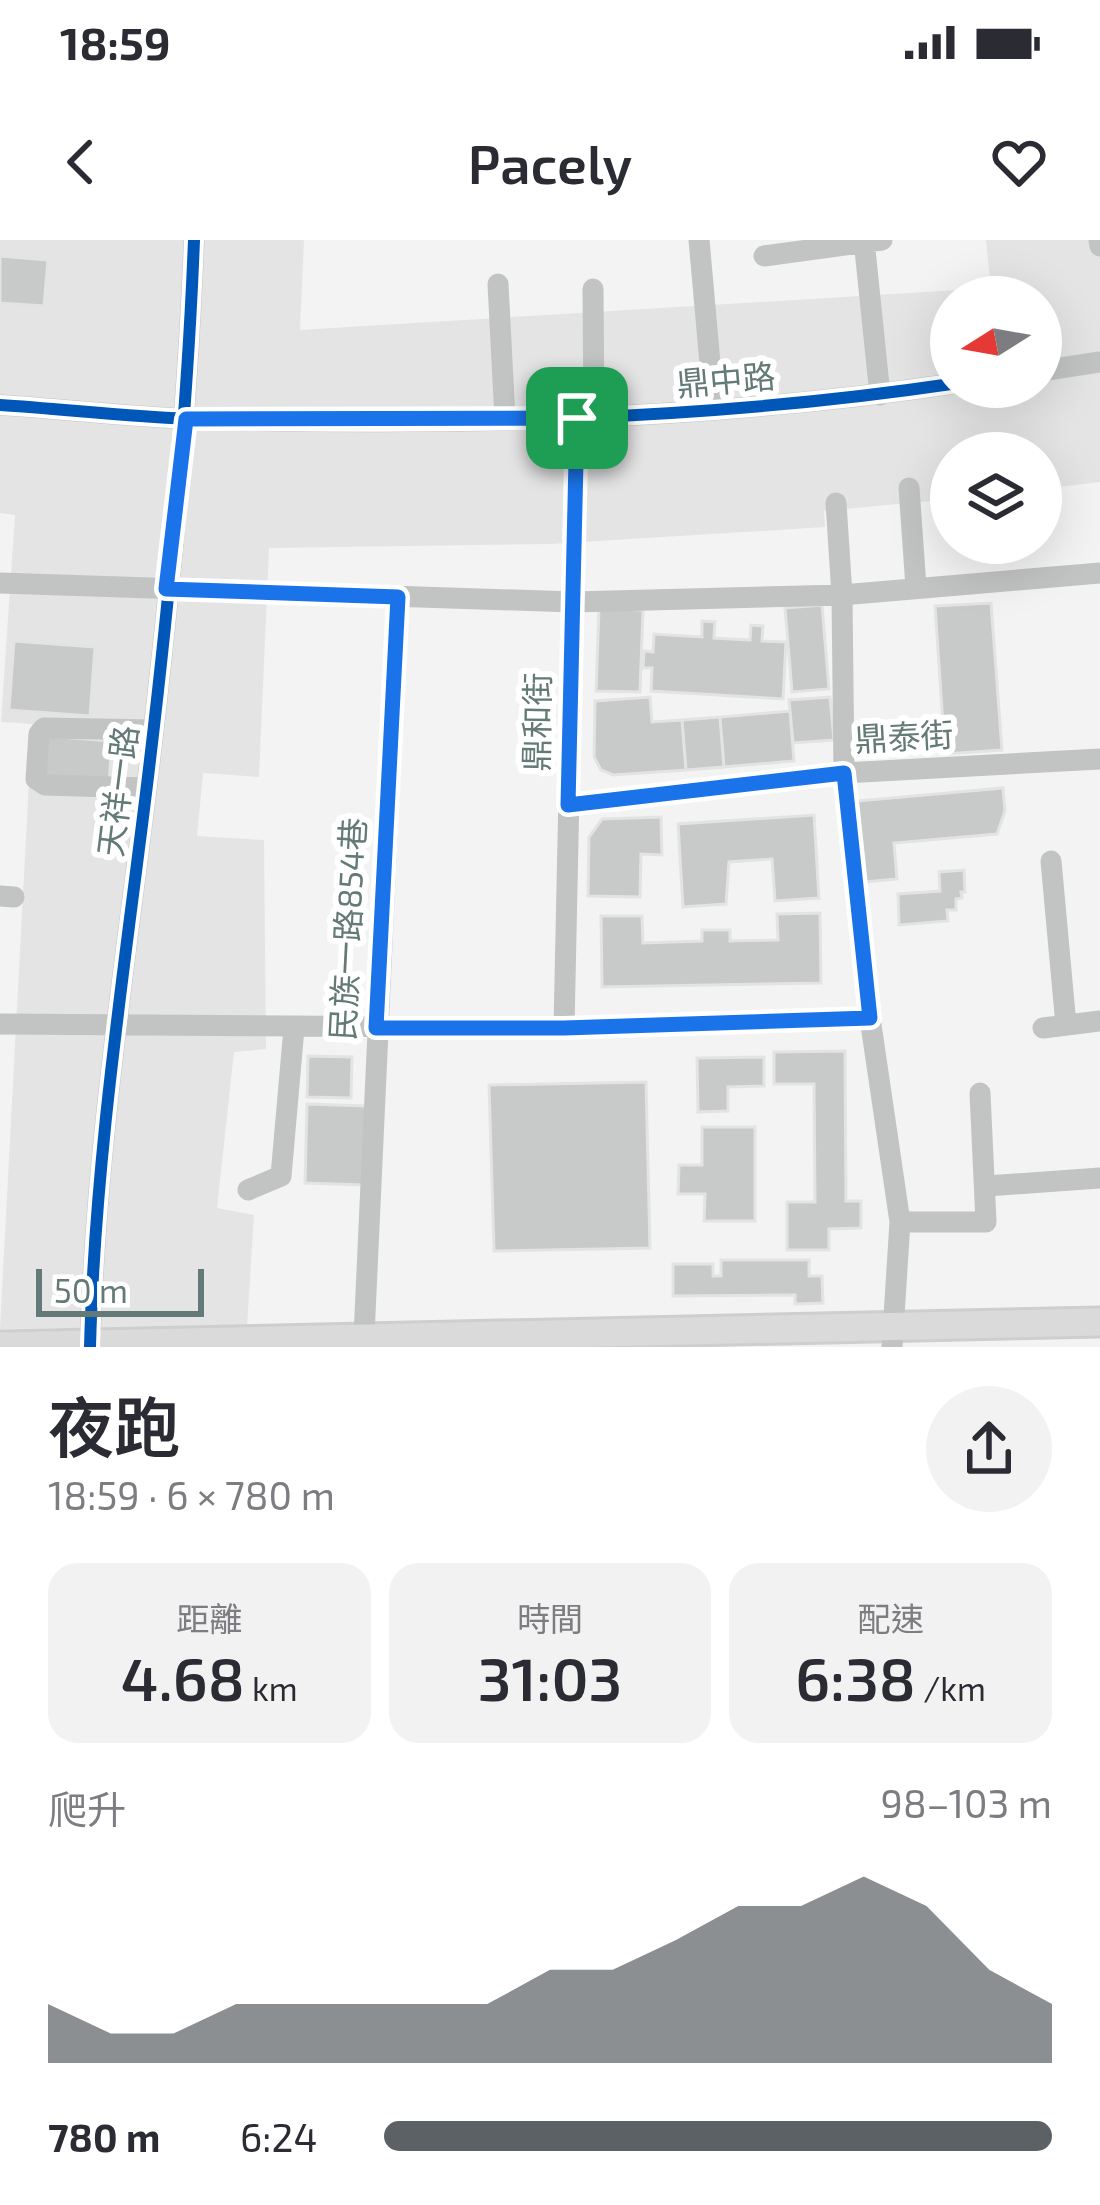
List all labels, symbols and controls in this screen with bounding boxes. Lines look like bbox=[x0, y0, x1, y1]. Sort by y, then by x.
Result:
text: 18:59 bbox=[60, 15, 170, 69]
icon: back bbox=[48, 129, 114, 195]
icon: heart bbox=[986, 129, 1052, 195]
text: Pacely bbox=[468, 130, 632, 195]
north arrow bbox=[930, 276, 1062, 408]
map controls bbox=[930, 276, 1062, 564]
street label: 鼎中路 bbox=[675, 355, 777, 403]
pin bbox=[526, 367, 628, 469]
icon: arrive bbox=[544, 385, 610, 451]
button: layers bbox=[930, 432, 1062, 564]
street label: 鼎和街 bbox=[515, 672, 557, 772]
street label: 鼎泰街 bbox=[853, 713, 954, 759]
street label: 天祥一路 bbox=[89, 723, 145, 859]
street label: 民族一路854巷 bbox=[321, 817, 373, 1041]
scale bar bbox=[36, 1263, 204, 1316]
text: 50 m bbox=[54, 1270, 128, 1310]
text: 夜跑 bbox=[48, 1386, 180, 1465]
button: share bbox=[926, 1386, 1052, 1512]
text: 18:59 · 6 × 780 m bbox=[48, 1471, 335, 1518]
text: 距離 bbox=[176, 1598, 242, 1638]
text: 時間 bbox=[517, 1598, 583, 1638]
text: 配速 bbox=[858, 1598, 924, 1638]
text: 4.68 bbox=[121, 1641, 245, 1713]
text: 31:03 bbox=[478, 1641, 622, 1713]
text: 6:38 bbox=[795, 1641, 916, 1713]
text: km bbox=[245, 1668, 298, 1708]
text: /km bbox=[916, 1668, 986, 1708]
text: 98–103 m bbox=[881, 1779, 1052, 1826]
text: 爬升 bbox=[48, 1785, 126, 1832]
text: 780 m bbox=[48, 2113, 160, 2160]
text: 6:24 bbox=[240, 2113, 317, 2160]

